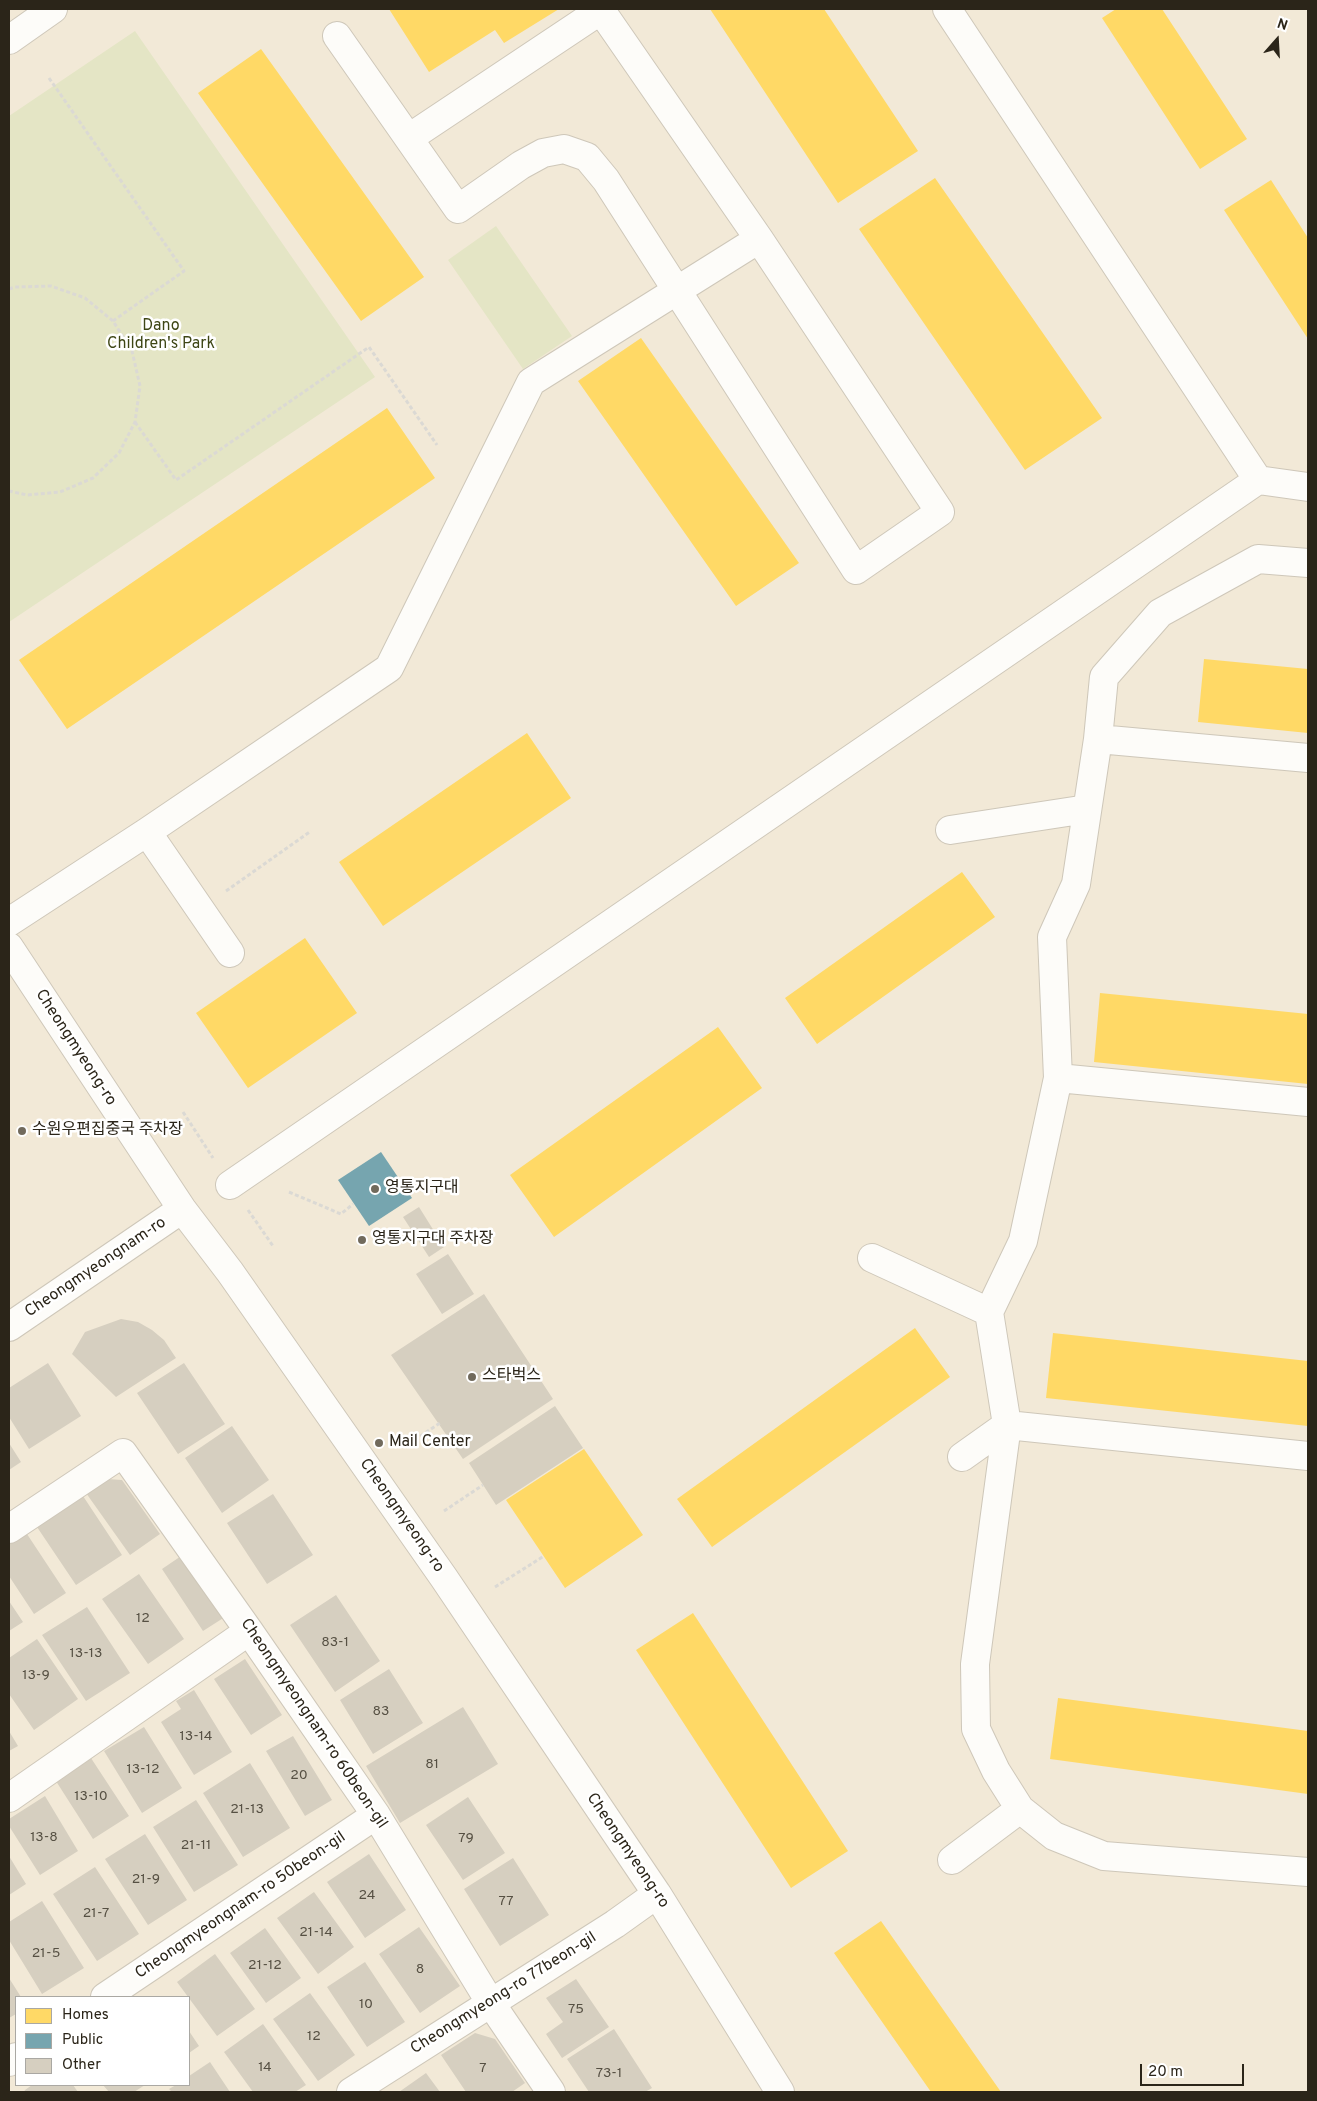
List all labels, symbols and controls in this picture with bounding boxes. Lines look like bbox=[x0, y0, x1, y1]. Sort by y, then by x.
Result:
north arrow bbox=[1252, 15, 1302, 65]
text: N bbox=[1275, 16, 1290, 35]
park label: Dano Children's Park bbox=[107, 317, 215, 355]
street label: Cheongmyeong-ro bbox=[30, 986, 120, 1110]
place label: 수원우편집중국 주차장 bbox=[32, 1121, 183, 1141]
marker: 수원우편집중국 주차장 bbox=[16, 1125, 28, 1137]
place label: 영통지구대 bbox=[385, 1179, 459, 1199]
marker: 영통지구대 bbox=[369, 1183, 381, 1195]
street label: Cheongmyeongnam-ro bbox=[22, 1214, 170, 1322]
place label: 영통지구대 주차장 bbox=[372, 1230, 494, 1250]
marker: 영통지구대 주차장 bbox=[356, 1234, 368, 1246]
place label: 스타벅스 bbox=[482, 1367, 541, 1387]
marker: 스타벅스 bbox=[466, 1371, 478, 1383]
place label: Mail Center bbox=[389, 1433, 471, 1453]
marker: Mail Center bbox=[373, 1437, 385, 1449]
street label: Cheongmyeong-ro bbox=[355, 1455, 447, 1577]
house number: 12 bbox=[136, 1611, 150, 1627]
street label: Cheongmyeongnam-ro 60beon-gil bbox=[235, 1615, 391, 1833]
house number: 83-1 bbox=[321, 1635, 349, 1651]
house number: 13-13 bbox=[70, 1646, 102, 1662]
house number: 13-9 bbox=[22, 1668, 50, 1684]
house number: 83 bbox=[373, 1704, 389, 1720]
house number: 13-14 bbox=[180, 1729, 212, 1745]
house number: 81 bbox=[425, 1757, 439, 1773]
house number: 13-12 bbox=[127, 1762, 159, 1778]
house number: 20 bbox=[290, 1768, 308, 1784]
house number: 13-10 bbox=[74, 1789, 108, 1805]
street label: Cheongmyeong-ro bbox=[581, 1790, 673, 1912]
house number: 21-13 bbox=[230, 1802, 264, 1818]
street label: Cheongmyeongnam-ro 50beon-gil bbox=[132, 1828, 350, 1984]
house number: 13-8 bbox=[30, 1830, 58, 1846]
house number: 79 bbox=[458, 1831, 474, 1847]
house number: 21-11 bbox=[181, 1838, 211, 1854]
house number: 21-9 bbox=[132, 1872, 160, 1888]
house number: 24 bbox=[358, 1888, 376, 1904]
house number: 77 bbox=[498, 1894, 514, 1910]
house number: 21-7 bbox=[83, 1906, 109, 1922]
house number: 21-14 bbox=[299, 1925, 333, 1941]
street label: Cheongmyeong-ro 77beon-gil bbox=[408, 1929, 600, 2059]
house number: 21-5 bbox=[32, 1946, 60, 1962]
house number: 21-12 bbox=[248, 1958, 282, 1974]
house number: 8 bbox=[416, 1962, 424, 1978]
legend bbox=[15, 1996, 190, 2086]
house number: 10 bbox=[359, 1997, 373, 2013]
house number: 75 bbox=[568, 2002, 584, 2018]
text: Homes bbox=[62, 2006, 109, 2025]
house number: 12 bbox=[307, 2029, 321, 2045]
text: Public bbox=[62, 2031, 103, 2050]
scale bar bbox=[1142, 2054, 1246, 2086]
text: Other bbox=[62, 2056, 101, 2075]
house number: 14 bbox=[258, 2060, 272, 2076]
house number: 7 bbox=[479, 2061, 487, 2077]
text: 20 m bbox=[1148, 2063, 1183, 2082]
house number: 73-1 bbox=[596, 2066, 622, 2082]

